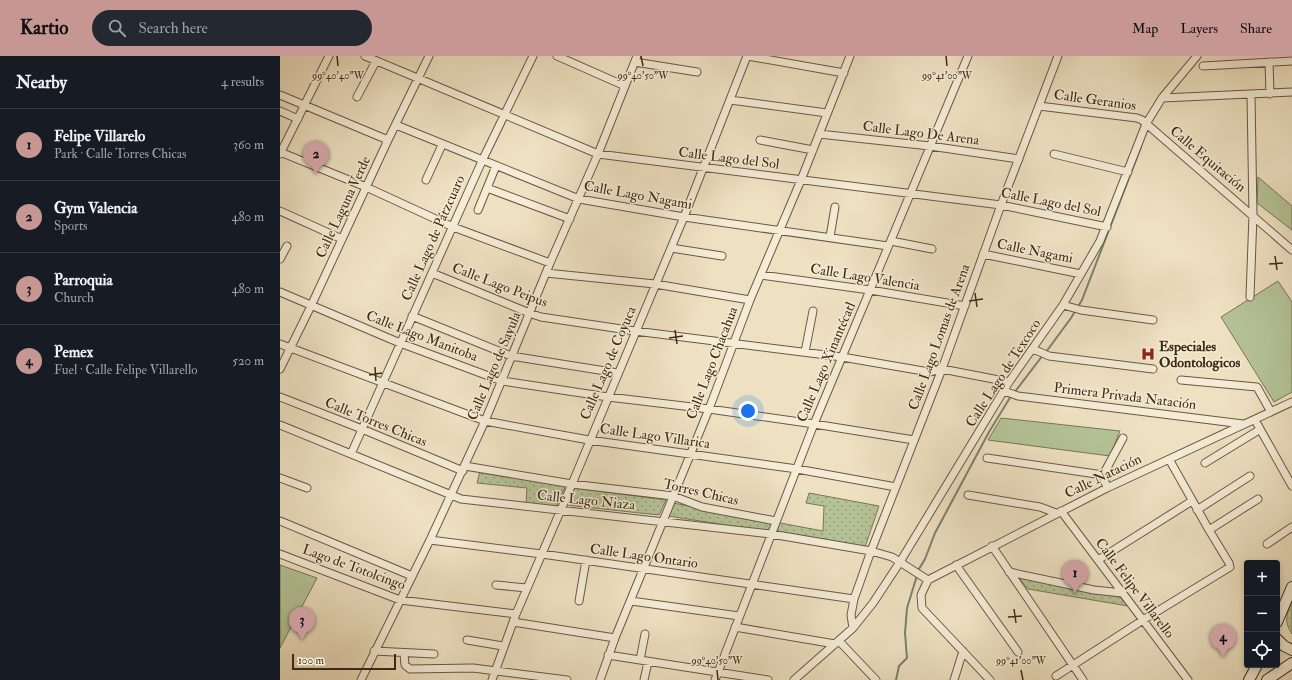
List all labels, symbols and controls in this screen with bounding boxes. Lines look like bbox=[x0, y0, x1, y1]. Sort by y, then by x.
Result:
search box bbox=[92, 10, 372, 46]
text: Kartio bbox=[20, 16, 68, 40]
icon: search bbox=[106, 17, 128, 39]
text: Search here bbox=[138, 19, 208, 38]
text: Map bbox=[1132, 20, 1158, 37]
text: Layers bbox=[1180, 20, 1218, 37]
text: Share bbox=[1240, 20, 1272, 37]
text: 99°40'40"W bbox=[311, 70, 365, 82]
text: 99°40'50"W bbox=[617, 70, 669, 82]
text: 99°41'00"W bbox=[921, 70, 973, 82]
text: Nearby bbox=[16, 72, 67, 93]
text: 4 results bbox=[221, 74, 264, 90]
street label: Calle Geranios bbox=[1053, 86, 1137, 114]
street label: Calle Lago De Arena bbox=[862, 117, 981, 149]
street label: Calle Equitación bbox=[1167, 122, 1249, 196]
text: Felipe Villarelo bbox=[54, 127, 145, 146]
text: 1 bbox=[27, 137, 31, 153]
text: 360 m bbox=[233, 137, 264, 153]
pin: 2 bbox=[303, 141, 329, 174]
street label: Calle Lago del Sol bbox=[678, 143, 781, 173]
text: Park · Calle Torres Chicas bbox=[54, 146, 187, 162]
street label: Calle Laguna Verde bbox=[312, 153, 374, 261]
street label: Calle Lago de Pátzcuaro bbox=[398, 172, 468, 303]
street label: Calle Lago Nagami bbox=[583, 177, 694, 213]
street label: Calle Lago del Sol bbox=[999, 184, 1103, 220]
text: Gym Valencia bbox=[54, 199, 137, 218]
text: 2 bbox=[26, 209, 32, 225]
text: 480 m bbox=[231, 209, 264, 225]
text: Sports bbox=[54, 218, 88, 234]
street label: Calle Nagami bbox=[996, 235, 1075, 267]
street label: Calle Lago Peipus bbox=[450, 259, 550, 312]
street label: Calle Lago Valencia bbox=[809, 260, 921, 294]
street label: Calle Lago Lomas de Arena bbox=[905, 261, 973, 412]
text: Parroquia bbox=[54, 271, 113, 290]
text: 3 bbox=[27, 281, 32, 297]
text: 480 m bbox=[231, 281, 264, 297]
text: Church bbox=[54, 290, 94, 306]
street label: Calle Lago Xinantécatl bbox=[793, 299, 859, 425]
street label: Calle Lago de Coyuca bbox=[576, 303, 641, 423]
street label: Calle Lago Chacahua bbox=[683, 304, 741, 422]
street label: Calle Lago Manitoba bbox=[364, 307, 480, 365]
street label: Calle Lago de Sayula bbox=[463, 309, 526, 423]
street label: Calle Lago de Texcoco bbox=[962, 316, 1044, 430]
place label: Especiales Odontologicos bbox=[1159, 338, 1240, 372]
text: Pemex bbox=[54, 343, 93, 362]
hospital icon: Especiales Odontologicos bbox=[1140, 346, 1156, 362]
text: 4 bbox=[25, 353, 33, 369]
text: 520 m bbox=[232, 353, 264, 369]
text: Fuel · Calle Felipe Villarello bbox=[54, 362, 197, 378]
street label: Primera Privada Natación bbox=[1053, 379, 1197, 413]
street label: Calle Torres Chicas bbox=[322, 394, 430, 450]
your location bbox=[738, 401, 758, 421]
street label: Calle Lago Villarica bbox=[599, 420, 711, 452]
street label: Calle Natación bbox=[1062, 450, 1144, 502]
street label: Torres Chicas bbox=[662, 475, 741, 509]
street label: Calle Lago Niaza bbox=[536, 486, 636, 514]
street label: Calle Felipe Villarello bbox=[1091, 535, 1178, 642]
street label: Lago de Totolcingo bbox=[300, 540, 408, 594]
street label: Calle Lago Ontario bbox=[589, 540, 699, 572]
pin: 1 bbox=[1062, 560, 1088, 593]
map controls bbox=[1244, 560, 1280, 668]
button: + bbox=[1244, 560, 1280, 596]
button: − bbox=[1244, 596, 1280, 632]
pin: 3 bbox=[289, 607, 315, 640]
pin: 4 bbox=[1210, 624, 1236, 657]
button: locate bbox=[1244, 632, 1280, 668]
scale bar bbox=[292, 652, 396, 671]
text: 100 m bbox=[298, 654, 324, 667]
text: 99°40'50"W bbox=[691, 655, 743, 667]
text: 99°41'00"W bbox=[995, 655, 1047, 667]

